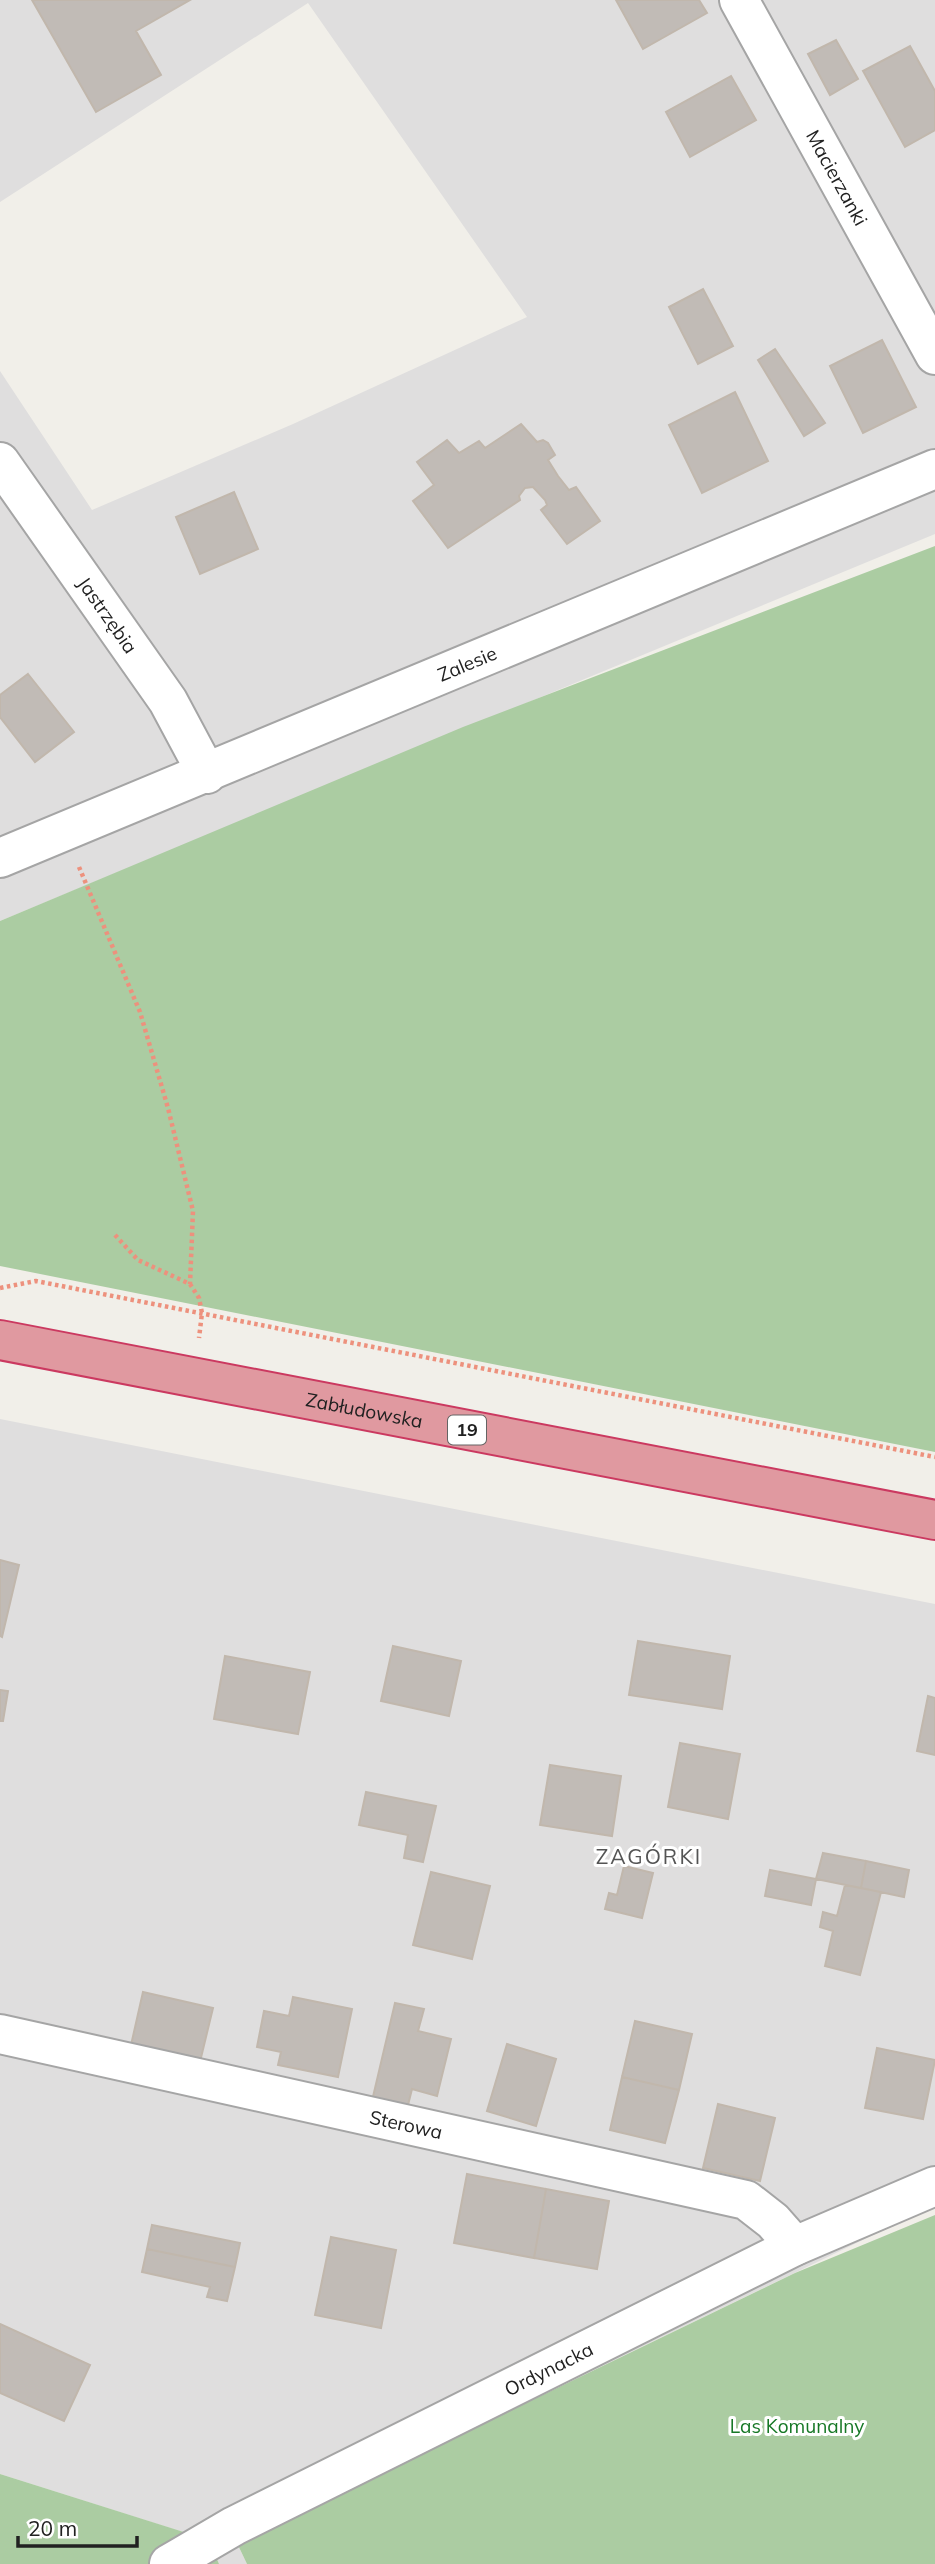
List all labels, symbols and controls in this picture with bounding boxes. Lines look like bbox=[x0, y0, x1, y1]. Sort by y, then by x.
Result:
street label: Macierzanki bbox=[801, 126, 873, 230]
street label: Jastrzębia bbox=[72, 572, 143, 658]
street label: Zalesie bbox=[434, 641, 500, 687]
street label: Zabłudowska bbox=[304, 1387, 425, 1433]
road number: 19 bbox=[448, 1415, 486, 1444]
district label: ZAGÓRKI bbox=[596, 1843, 702, 1869]
street label: Sterowa bbox=[367, 2105, 445, 2144]
street label: Ordynacka bbox=[500, 2337, 597, 2401]
park label: Las Komunalny bbox=[730, 2414, 864, 2438]
scale bar bbox=[18, 2504, 136, 2548]
text: 20 m bbox=[28, 2515, 77, 2541]

